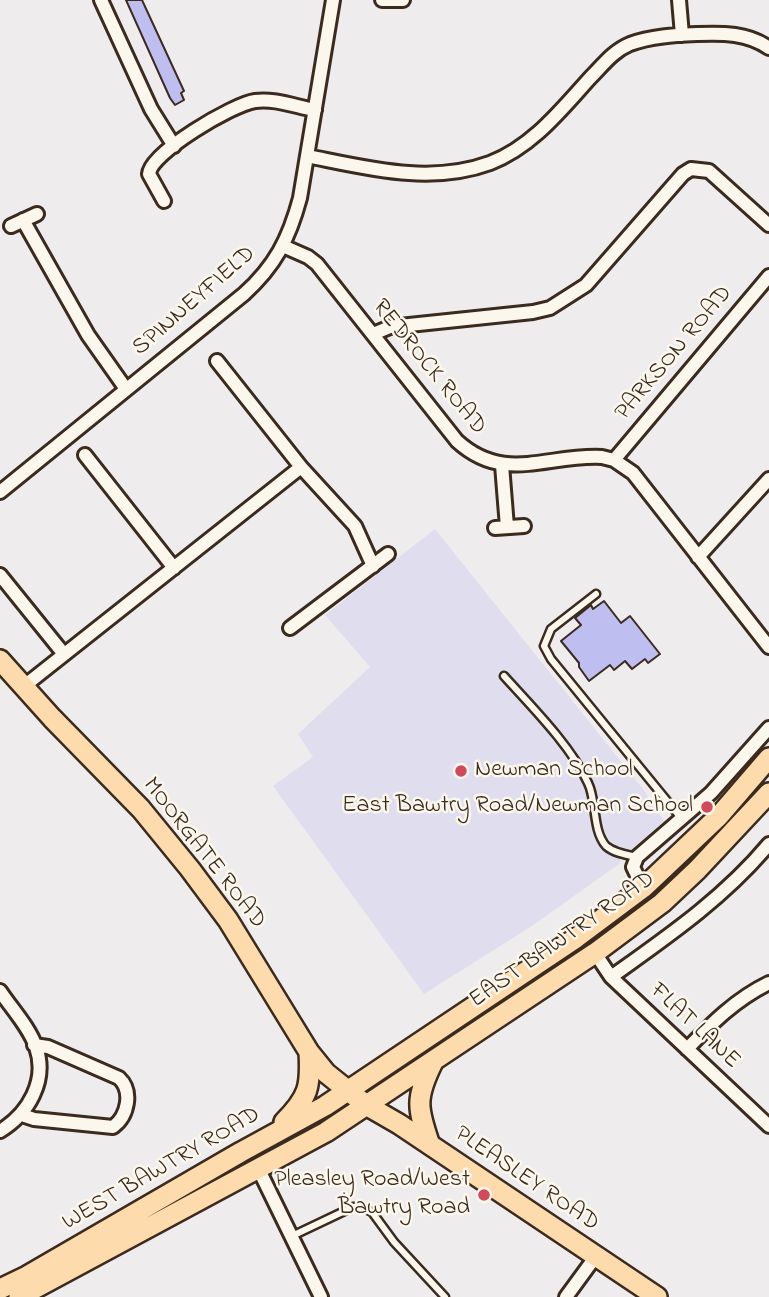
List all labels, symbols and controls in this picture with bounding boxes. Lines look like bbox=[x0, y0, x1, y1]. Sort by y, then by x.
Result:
street label: SPINNEYFIELD bbox=[128, 241, 262, 363]
street label: PARKSON ROAD bbox=[610, 281, 740, 427]
street label: REDROCK ROAD bbox=[365, 295, 491, 441]
place label: Newman School bbox=[475, 757, 633, 785]
marker: Newman School bbox=[453, 763, 469, 779]
street label: MOORGATE ROAD bbox=[135, 773, 271, 935]
place label: East Bawtry Road/Newman School bbox=[342, 793, 693, 821]
marker: East Bawtry Road/Newman School bbox=[699, 799, 715, 815]
street label: EAST BAWTRY ROAD bbox=[465, 866, 661, 1016]
street label: FLAT LANE bbox=[643, 978, 745, 1076]
street label: WEST BAWTRY ROAD bbox=[58, 1102, 266, 1238]
street label: PLEASLEY ROAD bbox=[448, 1121, 604, 1239]
place label: Pleasley Road/West Bawtry Road bbox=[274, 1167, 470, 1223]
marker: Pleasley Road/West Bawtry Road bbox=[476, 1187, 492, 1203]

